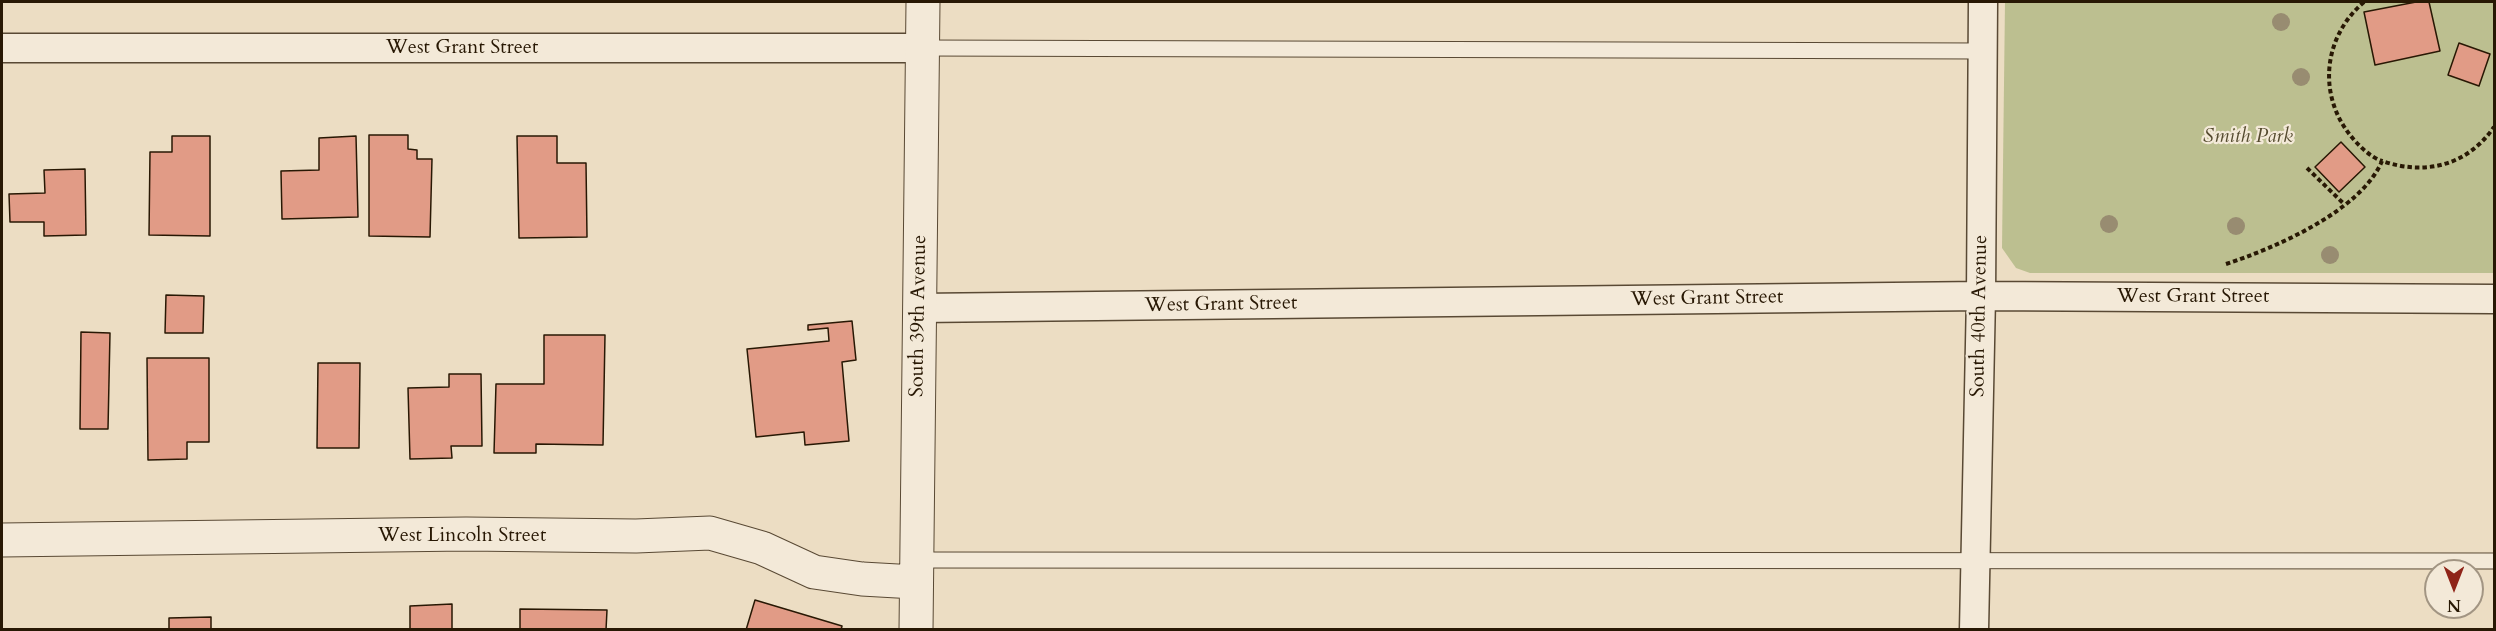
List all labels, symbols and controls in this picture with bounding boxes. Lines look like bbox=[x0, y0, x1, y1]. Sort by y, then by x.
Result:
street label: West Grant Street bbox=[386, 36, 538, 60]
park label: Smith Park bbox=[2203, 125, 2293, 149]
street label: South 39th Avenue bbox=[906, 235, 932, 397]
street label: South 40th Avenue bbox=[1967, 235, 1993, 397]
street label: West Grant Street bbox=[2117, 285, 2269, 309]
street label: West Grant Street bbox=[1631, 286, 1783, 312]
street label: West Grant Street bbox=[1145, 292, 1297, 318]
street label: West Lincoln Street bbox=[378, 524, 546, 548]
north arrow bbox=[2424, 559, 2484, 619]
text: N bbox=[2447, 594, 2461, 616]

